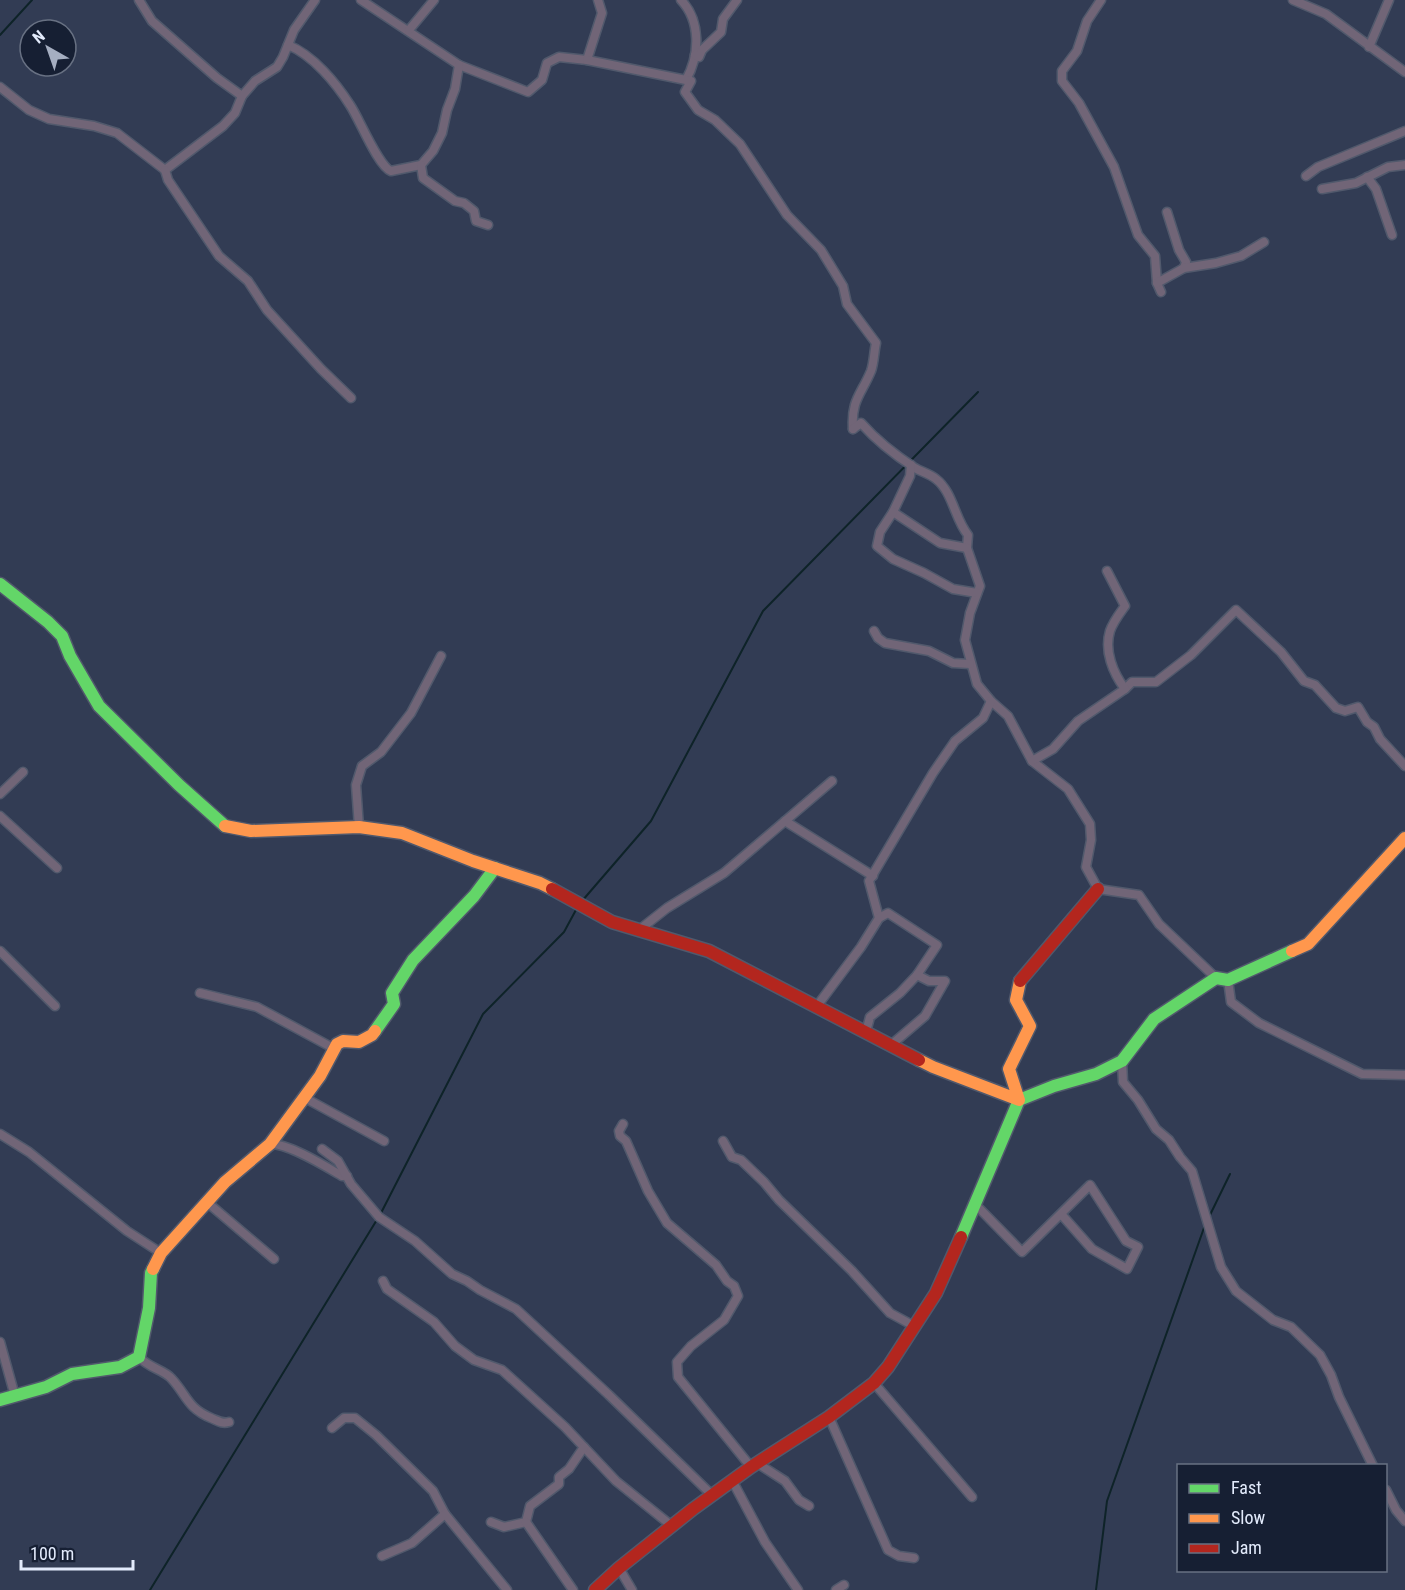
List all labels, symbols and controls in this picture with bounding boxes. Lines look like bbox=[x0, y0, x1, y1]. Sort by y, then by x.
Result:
north arrow bbox=[18, 18, 78, 78]
text: N bbox=[29, 26, 49, 47]
legend bbox=[1177, 1464, 1387, 1572]
text: Fast bbox=[1231, 1477, 1262, 1498]
text: Slow bbox=[1231, 1507, 1266, 1528]
scale bar bbox=[21, 1533, 134, 1571]
text: Jam bbox=[1231, 1537, 1262, 1558]
text: 100 m bbox=[30, 1543, 74, 1564]

